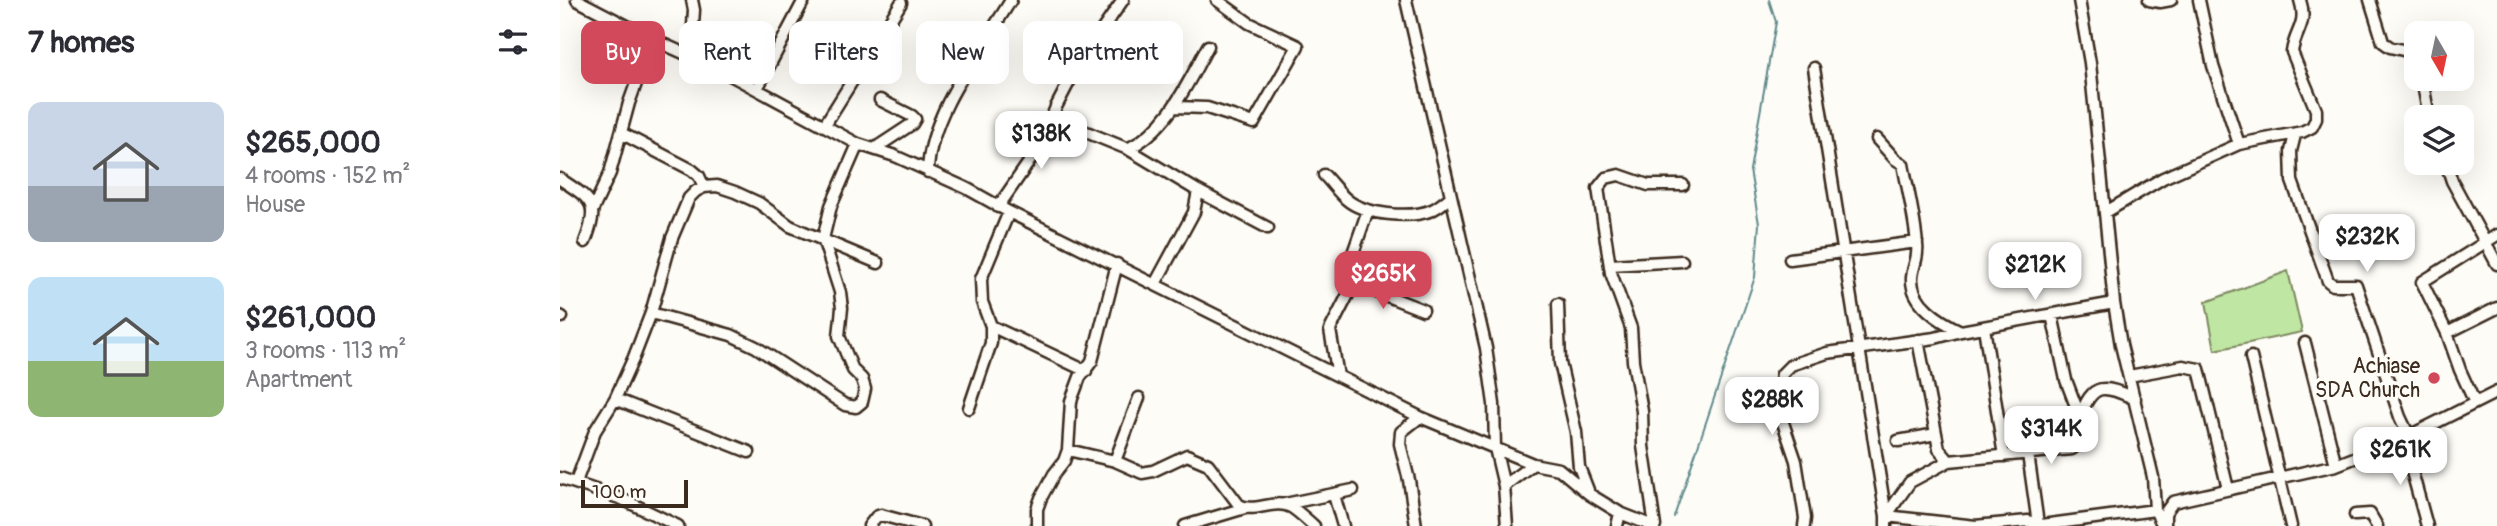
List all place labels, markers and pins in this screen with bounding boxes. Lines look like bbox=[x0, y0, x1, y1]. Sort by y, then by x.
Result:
pin: $138K bbox=[992, 111, 1090, 171]
pin: $232K bbox=[2318, 215, 2416, 274]
pin: $212K bbox=[1986, 243, 2084, 302]
pin: $265K bbox=[1334, 252, 1432, 311]
place label: Achiase SDA Church bbox=[2315, 353, 2421, 404]
marker: Achiase SDA Church bbox=[2426, 370, 2442, 386]
pin: $288K bbox=[1723, 378, 1821, 437]
pin: $314K bbox=[2002, 406, 2100, 466]
pin: $261K bbox=[2351, 428, 2449, 487]

